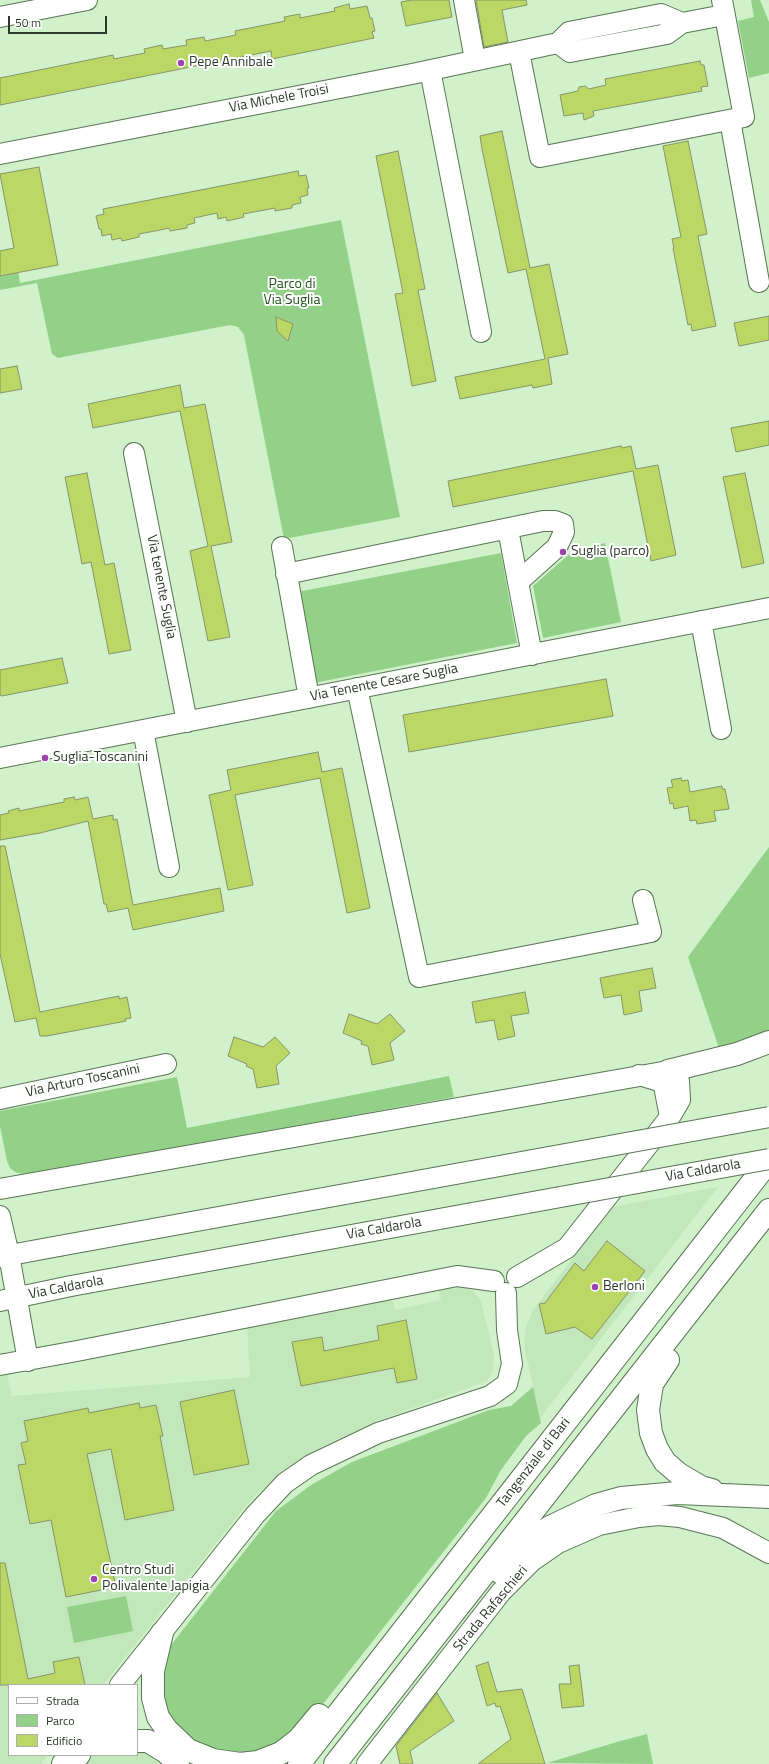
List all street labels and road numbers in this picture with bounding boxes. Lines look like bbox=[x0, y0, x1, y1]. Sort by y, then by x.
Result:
street label: Via Michele Troisi bbox=[228, 81, 330, 117]
street label: Via tenente Suglia bbox=[143, 533, 179, 641]
street label: Via Tenente Cesare Suglia bbox=[309, 660, 459, 706]
street label: Via Arturo Toscanini bbox=[24, 1061, 142, 1101]
street label: Via Caldarola bbox=[664, 1156, 742, 1186]
street label: Via Caldarola bbox=[345, 1214, 423, 1244]
street label: Via Caldarola bbox=[27, 1273, 105, 1303]
street label: Tangenziale di Bari bbox=[494, 1415, 574, 1511]
street label: Strada Rafaschieri bbox=[450, 1563, 532, 1655]

